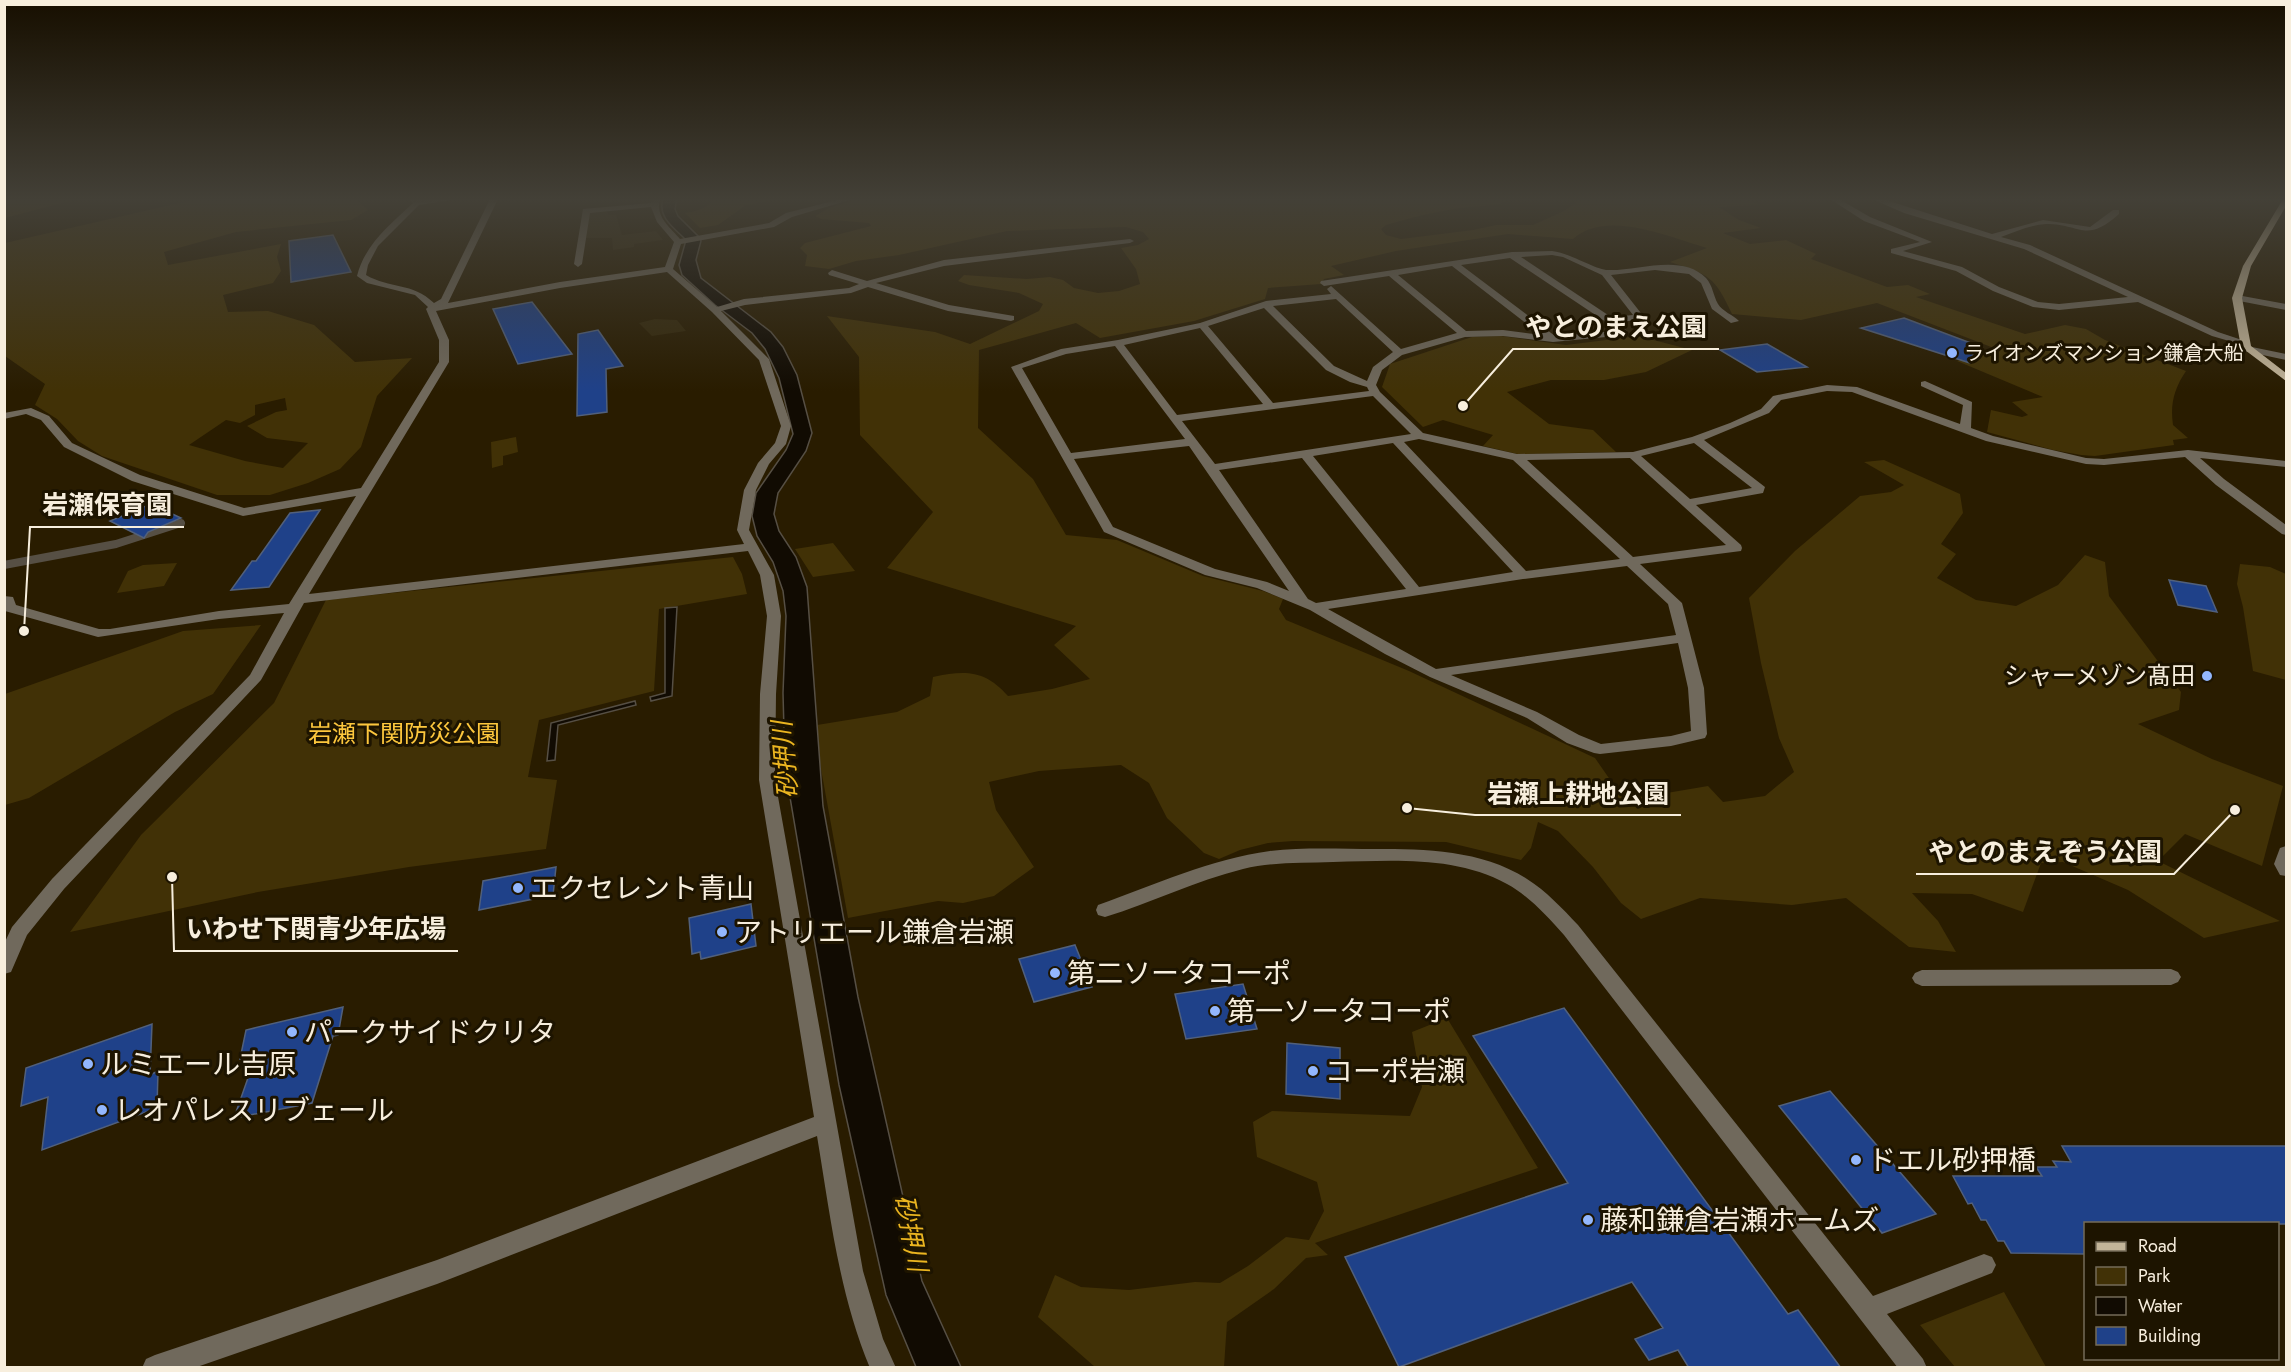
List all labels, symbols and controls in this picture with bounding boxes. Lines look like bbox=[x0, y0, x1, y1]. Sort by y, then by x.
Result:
callout: やとのまえ公園 bbox=[1513, 305, 1719, 349]
text: やとのまえ公園 bbox=[1525, 308, 1707, 346]
place label: ライオンズマンション鎌倉大船 bbox=[1964, 339, 2244, 368]
marker: ライオンズマンション鎌倉大船 bbox=[1945, 346, 1959, 360]
callout: 岩瀬保育園 bbox=[30, 483, 184, 527]
text: 岩瀬保育園 bbox=[42, 486, 172, 524]
place label: シャーメゾン髙田 bbox=[2004, 658, 2195, 693]
marker: シャーメゾン髙田 bbox=[2200, 669, 2214, 683]
park label: 岩瀬下関防災公園 bbox=[308, 716, 500, 751]
water label: 砂押川 bbox=[762, 717, 807, 801]
callout: 岩瀬上耕地公園 bbox=[1475, 771, 1681, 815]
text: 岩瀬上耕地公園 bbox=[1487, 775, 1669, 813]
callout: やとのまえぞう公園 bbox=[1916, 830, 2174, 874]
text: やとのまえぞう公園 bbox=[1928, 833, 2162, 871]
place label: エクセレント青山 bbox=[530, 868, 754, 909]
marker: エクセレント青山 bbox=[511, 881, 525, 895]
callout: いわせ下関青少年広場 bbox=[174, 907, 458, 951]
text: いわせ下関青少年広場 bbox=[186, 910, 446, 948]
place label: アトリエール鎌倉岩瀬 bbox=[734, 912, 1014, 953]
marker: アトリエール鎌倉岩瀬 bbox=[715, 925, 729, 939]
place label: 第二ソータコーポ bbox=[1067, 953, 1291, 994]
marker: 第二ソータコーポ bbox=[1048, 966, 1062, 980]
place label: 第一ソータコーポ bbox=[1227, 991, 1451, 1032]
marker: 第一ソータコーポ bbox=[1208, 1004, 1222, 1018]
place label: パークサイドクリタ bbox=[304, 1012, 556, 1053]
marker: パークサイドクリタ bbox=[285, 1025, 299, 1039]
place label: ルミエール吉原 bbox=[100, 1044, 296, 1085]
place label: コーポ岩瀬 bbox=[1325, 1051, 1465, 1092]
marker: ルミエール吉原 bbox=[81, 1057, 95, 1071]
marker: コーポ岩瀬 bbox=[1306, 1064, 1320, 1078]
place label: レオパレスリブェール bbox=[114, 1090, 394, 1131]
marker: レオパレスリブェール bbox=[95, 1103, 109, 1117]
place label: ドエル砂押橋 bbox=[1868, 1140, 2036, 1181]
marker: ドエル砂押橋 bbox=[1849, 1153, 1863, 1167]
water label: 砂押川 bbox=[885, 1191, 938, 1278]
place label: 藤和鎌倉岩瀬ホームズ bbox=[1600, 1200, 1879, 1241]
marker: 藤和鎌倉岩瀬ホームズ bbox=[1581, 1213, 1595, 1227]
legend bbox=[2084, 1222, 2279, 1360]
text: Road bbox=[2138, 1233, 2177, 1259]
text: Park bbox=[2138, 1263, 2170, 1289]
text: Water bbox=[2138, 1293, 2183, 1319]
text: Building bbox=[2138, 1323, 2201, 1349]

